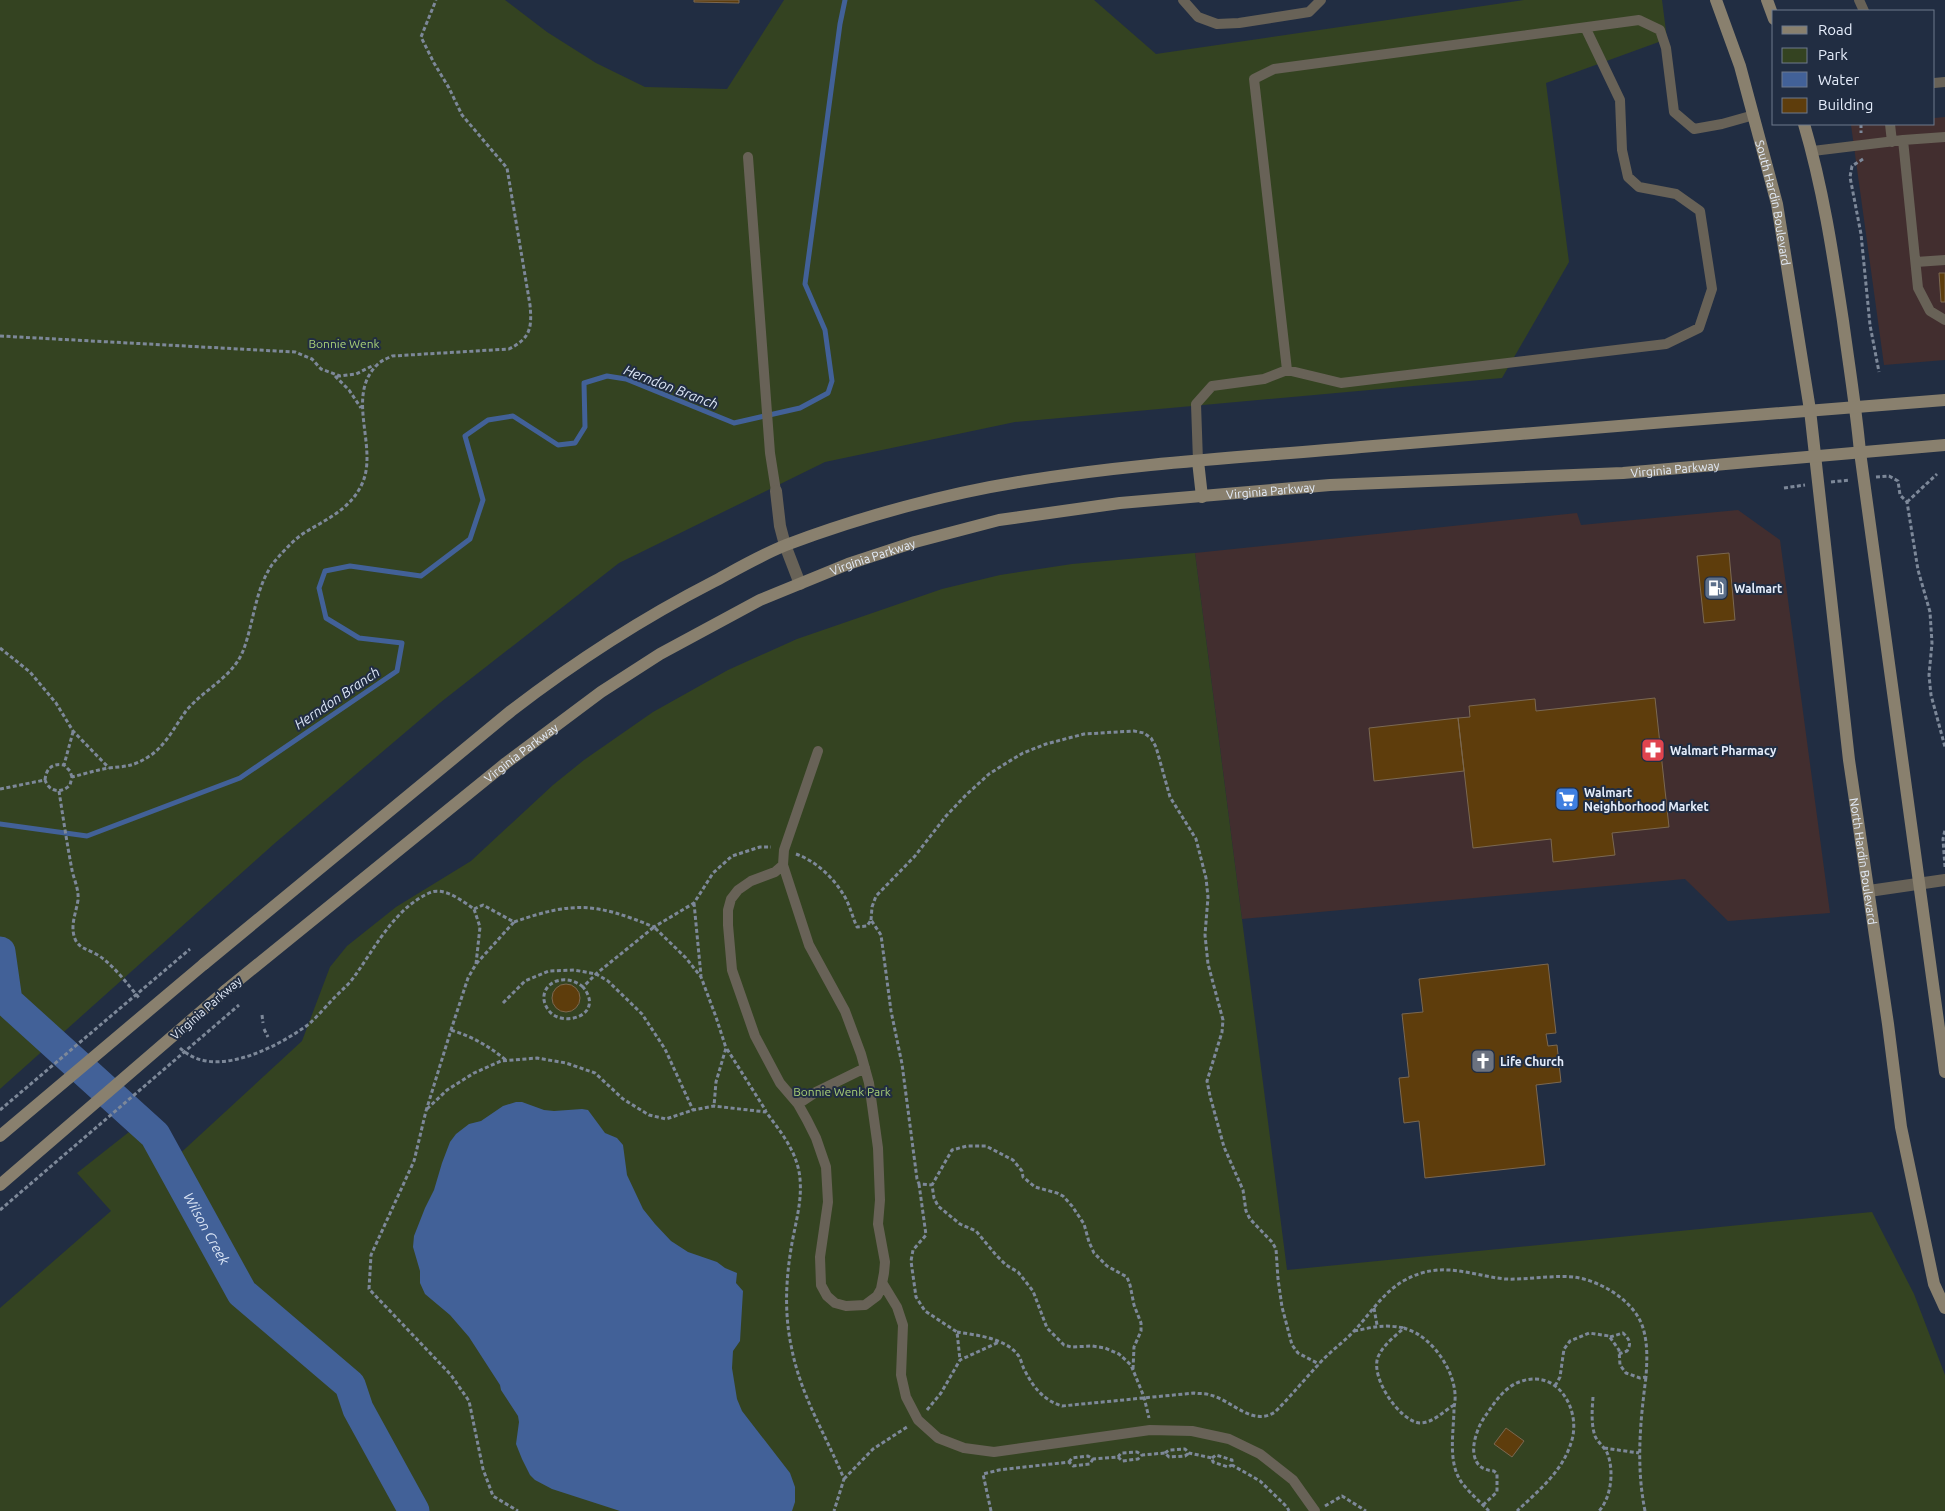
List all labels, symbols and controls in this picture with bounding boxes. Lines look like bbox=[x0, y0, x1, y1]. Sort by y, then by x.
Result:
legend bbox=[1772, 10, 1935, 125]
text: Road bbox=[1818, 21, 1853, 38]
text: Park bbox=[1818, 46, 1848, 63]
text: Water bbox=[1818, 71, 1859, 88]
text: Building bbox=[1818, 96, 1873, 113]
street label: South Hardin Boulevard bbox=[1754, 138, 1793, 266]
park label: Bonnie Wenk bbox=[308, 337, 380, 350]
water label: Herndon Branch bbox=[622, 362, 720, 412]
street label: Virginia Parkway bbox=[1630, 458, 1720, 479]
street label: Virginia Parkway bbox=[1226, 480, 1316, 500]
street label: Virginia Parkway bbox=[828, 536, 917, 577]
fuel station icon: Walmart bbox=[1703, 575, 1729, 601]
place label: Walmart bbox=[1734, 582, 1782, 595]
water label: Herndon Branch bbox=[291, 664, 383, 732]
street label: Virginia Parkway bbox=[481, 720, 560, 785]
pharmacy icon: Walmart Pharmacy bbox=[1640, 737, 1666, 763]
place label: Walmart Pharmacy bbox=[1670, 744, 1777, 757]
supermarket icon: Walmart Neighborhood Market bbox=[1554, 786, 1580, 812]
place label: Walmart Neighborhood Market bbox=[1584, 786, 1709, 813]
street label: North Hardin Boulevard bbox=[1848, 797, 1880, 925]
street label: Virginia Parkway bbox=[168, 974, 244, 1042]
church icon: Life Church bbox=[1470, 1048, 1496, 1074]
place label: Life Church bbox=[1500, 1055, 1564, 1068]
park label: Bonnie Wenk Park bbox=[793, 1085, 891, 1098]
water label: Wilson Creek bbox=[180, 1190, 233, 1268]

